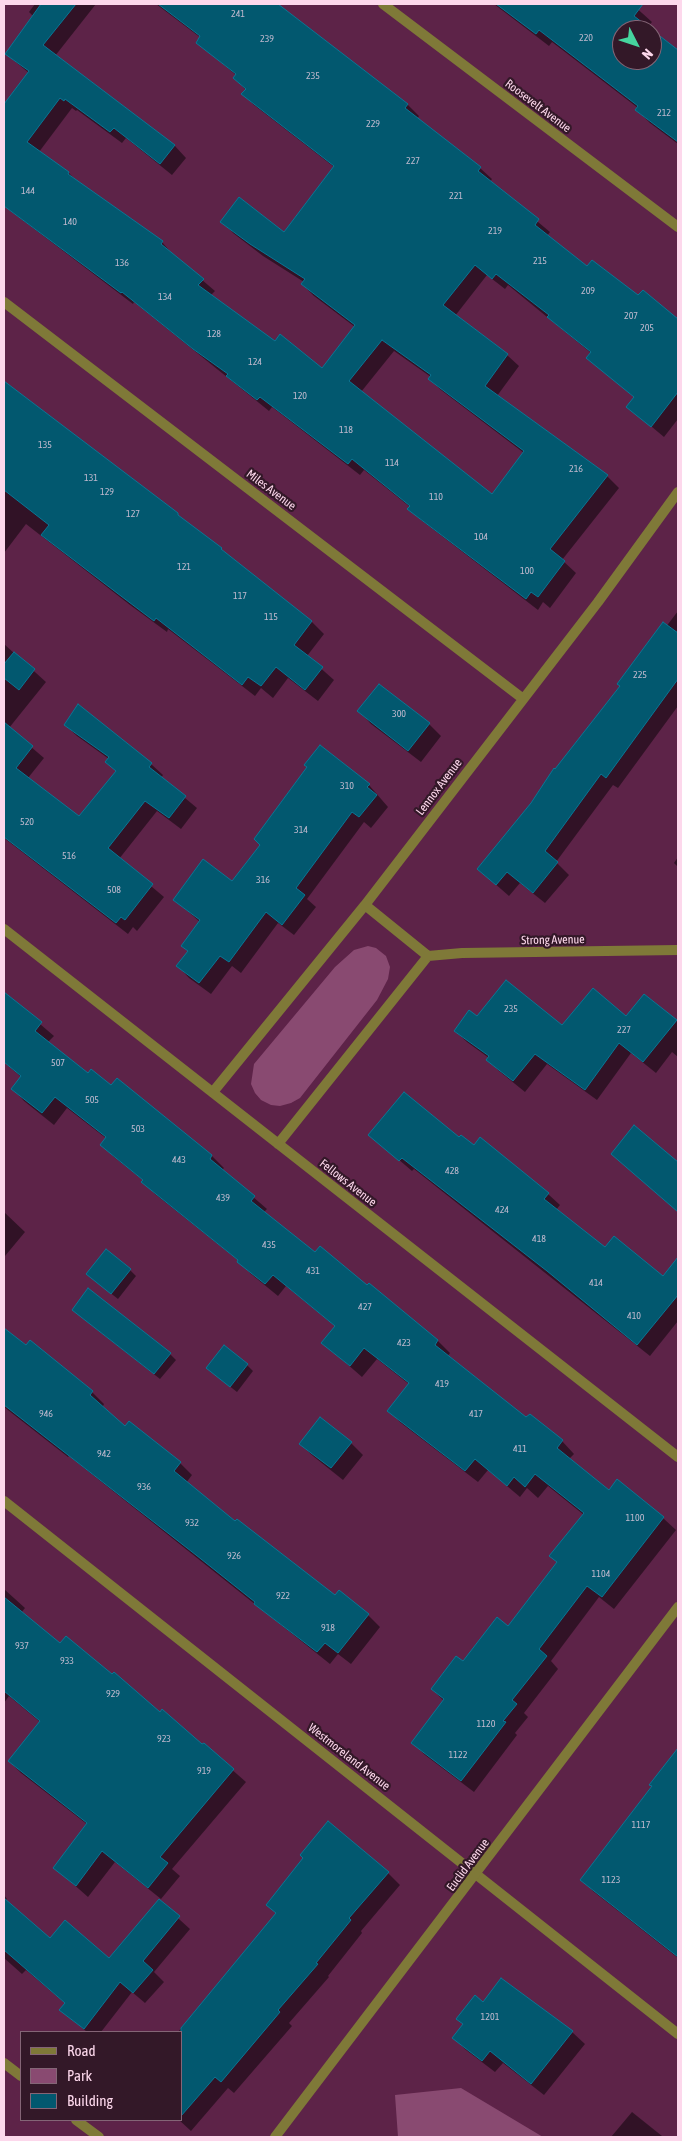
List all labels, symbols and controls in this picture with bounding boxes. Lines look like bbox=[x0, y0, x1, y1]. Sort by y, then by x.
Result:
house number: 241 bbox=[231, 8, 245, 20]
north arrow bbox=[612, 20, 662, 70]
house number: 220 bbox=[579, 32, 593, 44]
house number: 239 bbox=[260, 33, 274, 45]
text: N bbox=[639, 46, 656, 63]
house number: 235 bbox=[306, 70, 320, 82]
street label: Roosevelt Avenue bbox=[502, 77, 574, 135]
house number: 212 bbox=[657, 107, 671, 119]
house number: 229 bbox=[366, 118, 380, 130]
house number: 227 bbox=[406, 155, 420, 167]
house number: 144 bbox=[21, 185, 35, 197]
house number: 221 bbox=[449, 190, 463, 202]
house number: 140 bbox=[63, 216, 77, 228]
house number: 219 bbox=[488, 225, 502, 237]
house number: 215 bbox=[533, 255, 547, 267]
house number: 136 bbox=[115, 257, 129, 269]
house number: 209 bbox=[581, 285, 595, 297]
house number: 134 bbox=[158, 291, 172, 303]
house number: 207 bbox=[624, 310, 638, 322]
house number: 205 bbox=[640, 322, 654, 334]
house number: 128 bbox=[207, 328, 221, 340]
house number: 124 bbox=[248, 356, 262, 368]
house number: 120 bbox=[293, 390, 307, 402]
house number: 118 bbox=[339, 424, 353, 436]
house number: 135 bbox=[38, 439, 52, 451]
house number: 114 bbox=[385, 457, 399, 469]
house number: 216 bbox=[569, 463, 583, 475]
street label: Miles Avenue bbox=[243, 467, 299, 513]
house number: 131 bbox=[84, 472, 98, 484]
house number: 129 bbox=[100, 486, 114, 498]
house number: 110 bbox=[429, 491, 443, 503]
house number: 127 bbox=[126, 508, 140, 520]
house number: 104 bbox=[474, 531, 488, 543]
house number: 121 bbox=[177, 561, 191, 573]
house number: 100 bbox=[520, 565, 534, 577]
house number: 117 bbox=[233, 590, 247, 602]
house number: 115 bbox=[264, 611, 278, 623]
house number: 225 bbox=[633, 669, 647, 681]
house number: 300 bbox=[392, 708, 406, 720]
street label: Lennox Avenue bbox=[413, 756, 465, 818]
house number: 310 bbox=[340, 780, 354, 792]
house number: 520 bbox=[20, 816, 34, 828]
house number: 314 bbox=[294, 824, 308, 836]
house number: 516 bbox=[62, 850, 76, 862]
house number: 316 bbox=[256, 874, 270, 886]
house number: 508 bbox=[107, 884, 121, 896]
street label: Strong Avenue bbox=[521, 932, 585, 948]
house number: 235 bbox=[504, 1003, 518, 1015]
house number: 227 bbox=[617, 1024, 631, 1036]
house number: 507 bbox=[51, 1057, 65, 1069]
house number: 505 bbox=[85, 1094, 99, 1106]
house number: 503 bbox=[131, 1123, 145, 1135]
house number: 443 bbox=[172, 1154, 186, 1166]
street label: Fellows Avenue bbox=[317, 1156, 379, 1210]
house number: 428 bbox=[445, 1165, 459, 1177]
house number: 439 bbox=[216, 1192, 230, 1204]
house number: 424 bbox=[495, 1204, 509, 1216]
house number: 418 bbox=[532, 1233, 546, 1245]
house number: 435 bbox=[262, 1239, 276, 1251]
house number: 431 bbox=[306, 1265, 320, 1277]
house number: 414 bbox=[589, 1277, 603, 1289]
house number: 427 bbox=[358, 1301, 372, 1313]
house number: 410 bbox=[627, 1310, 641, 1322]
house number: 423 bbox=[397, 1337, 411, 1349]
house number: 419 bbox=[435, 1378, 449, 1390]
house number: 946 bbox=[39, 1408, 53, 1420]
house number: 417 bbox=[469, 1408, 483, 1420]
house number: 411 bbox=[513, 1443, 527, 1455]
house number: 942 bbox=[97, 1448, 111, 1460]
house number: 936 bbox=[137, 1481, 151, 1493]
house number: 1100 bbox=[626, 1512, 644, 1524]
house number: 932 bbox=[185, 1517, 199, 1529]
house number: 926 bbox=[227, 1550, 241, 1562]
house number: 1104 bbox=[592, 1568, 610, 1580]
house number: 922 bbox=[276, 1590, 290, 1602]
house number: 918 bbox=[321, 1622, 335, 1634]
house number: 937 bbox=[15, 1640, 29, 1652]
house number: 933 bbox=[60, 1655, 74, 1667]
house number: 929 bbox=[106, 1688, 120, 1700]
house number: 1120 bbox=[477, 1718, 495, 1730]
street label: Westmoreland Avenue bbox=[305, 1721, 393, 1793]
house number: 923 bbox=[157, 1733, 171, 1745]
house number: 1122 bbox=[449, 1749, 467, 1761]
house number: 919 bbox=[197, 1765, 211, 1777]
house number: 1117 bbox=[632, 1819, 650, 1831]
street label: Euclid Avenue bbox=[444, 1836, 492, 1894]
house number: 1123 bbox=[602, 1874, 620, 1886]
house number: 1201 bbox=[481, 2011, 499, 2023]
legend bbox=[20, 2031, 182, 2121]
text: Road bbox=[67, 2042, 96, 2059]
text: Park bbox=[67, 2067, 92, 2084]
text: Building bbox=[67, 2092, 113, 2109]

